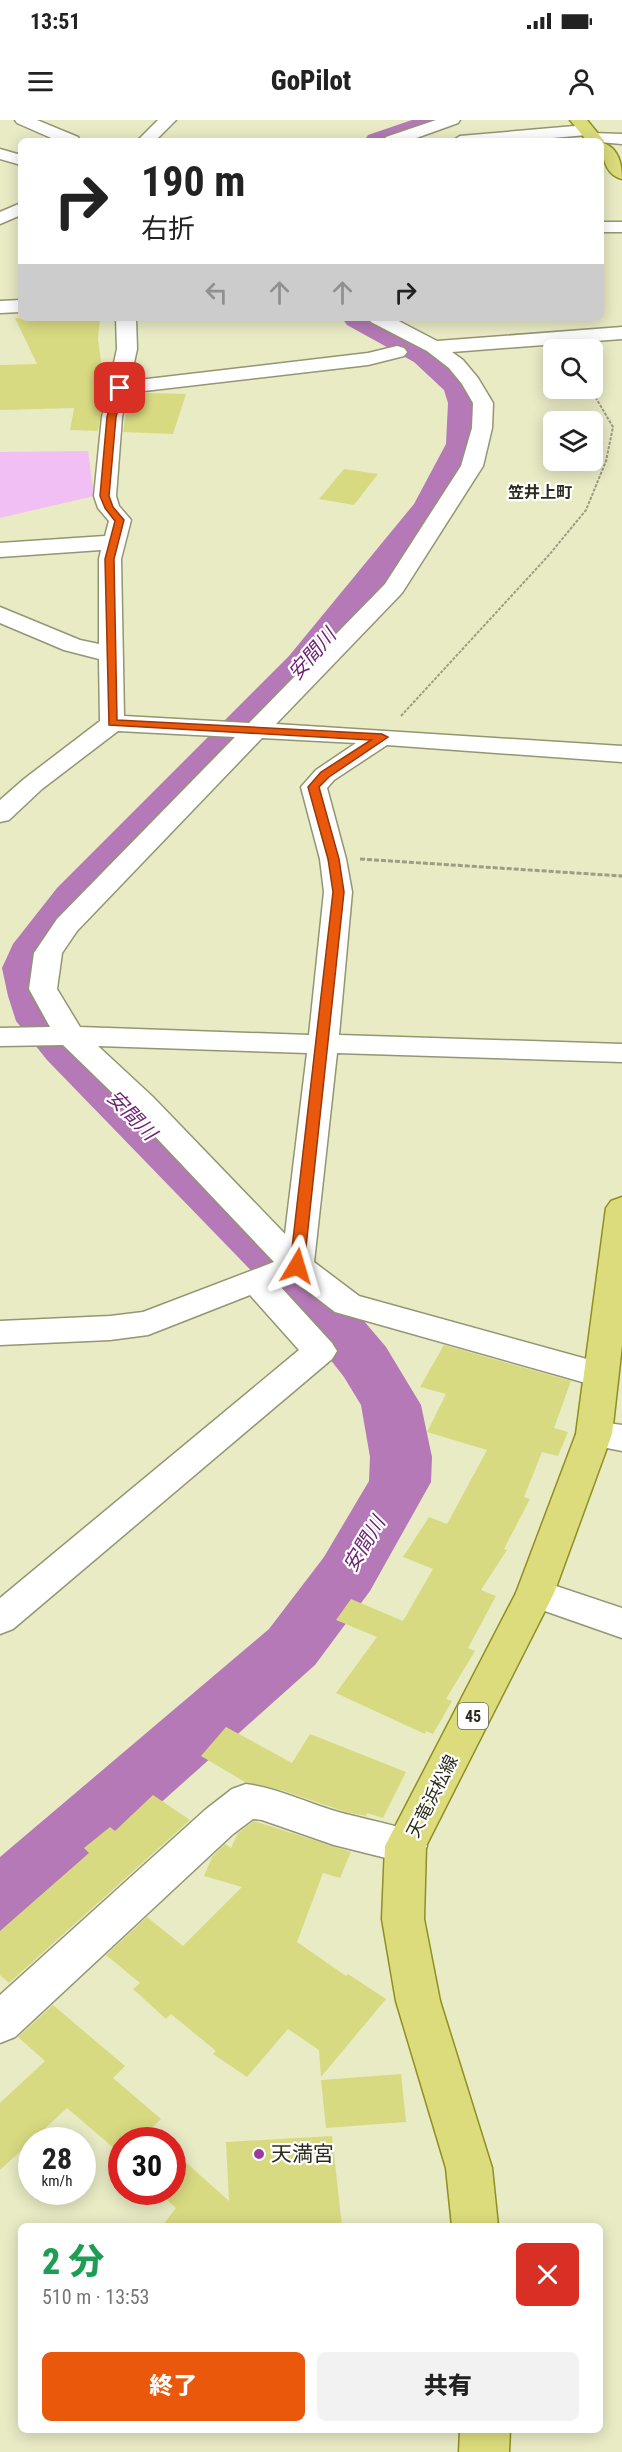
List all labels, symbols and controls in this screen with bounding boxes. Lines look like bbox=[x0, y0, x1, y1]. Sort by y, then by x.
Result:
text: 13:51 bbox=[30, 9, 81, 34]
icon: menu bbox=[24, 65, 57, 98]
text: GoPilot bbox=[271, 65, 351, 97]
icon: person bbox=[565, 65, 598, 98]
text: 190 m bbox=[141, 157, 246, 206]
icon: right bbox=[42, 162, 120, 240]
text: 右折 bbox=[141, 213, 195, 245]
icon: left bbox=[200, 276, 233, 309]
icon: ahead bbox=[263, 276, 296, 309]
icon: ahead bbox=[326, 276, 359, 309]
icon: right bbox=[389, 276, 422, 309]
map controls bbox=[543, 339, 603, 471]
button: search bbox=[543, 339, 603, 399]
pin bbox=[94, 362, 145, 413]
icon: arrive bbox=[103, 371, 136, 404]
button: layers bbox=[543, 411, 603, 471]
district label: 笠井上町 bbox=[508, 483, 572, 502]
water label: 安間川 bbox=[283, 622, 342, 685]
water label: 安間川 bbox=[103, 1085, 163, 1146]
position arrow bbox=[265, 1234, 329, 1298]
water label: 安間川 bbox=[338, 1510, 391, 1576]
road number: 45 bbox=[458, 1703, 488, 1729]
street label: 天竜浜松線 bbox=[402, 1751, 462, 1841]
speed limit sign: 30 bbox=[108, 2127, 186, 2205]
text: 28 bbox=[42, 2141, 72, 2176]
place label: 天満宮 bbox=[271, 2142, 334, 2166]
marker: 天満宮 bbox=[252, 2147, 266, 2161]
text: km/h bbox=[42, 2172, 72, 2190]
text: 2 分 bbox=[42, 2241, 105, 2283]
button: close bbox=[516, 2243, 579, 2306]
text: 510 m · 13:53 bbox=[42, 2285, 149, 2309]
button: 終了 bbox=[42, 2352, 305, 2421]
button: 共有 bbox=[317, 2352, 579, 2421]

